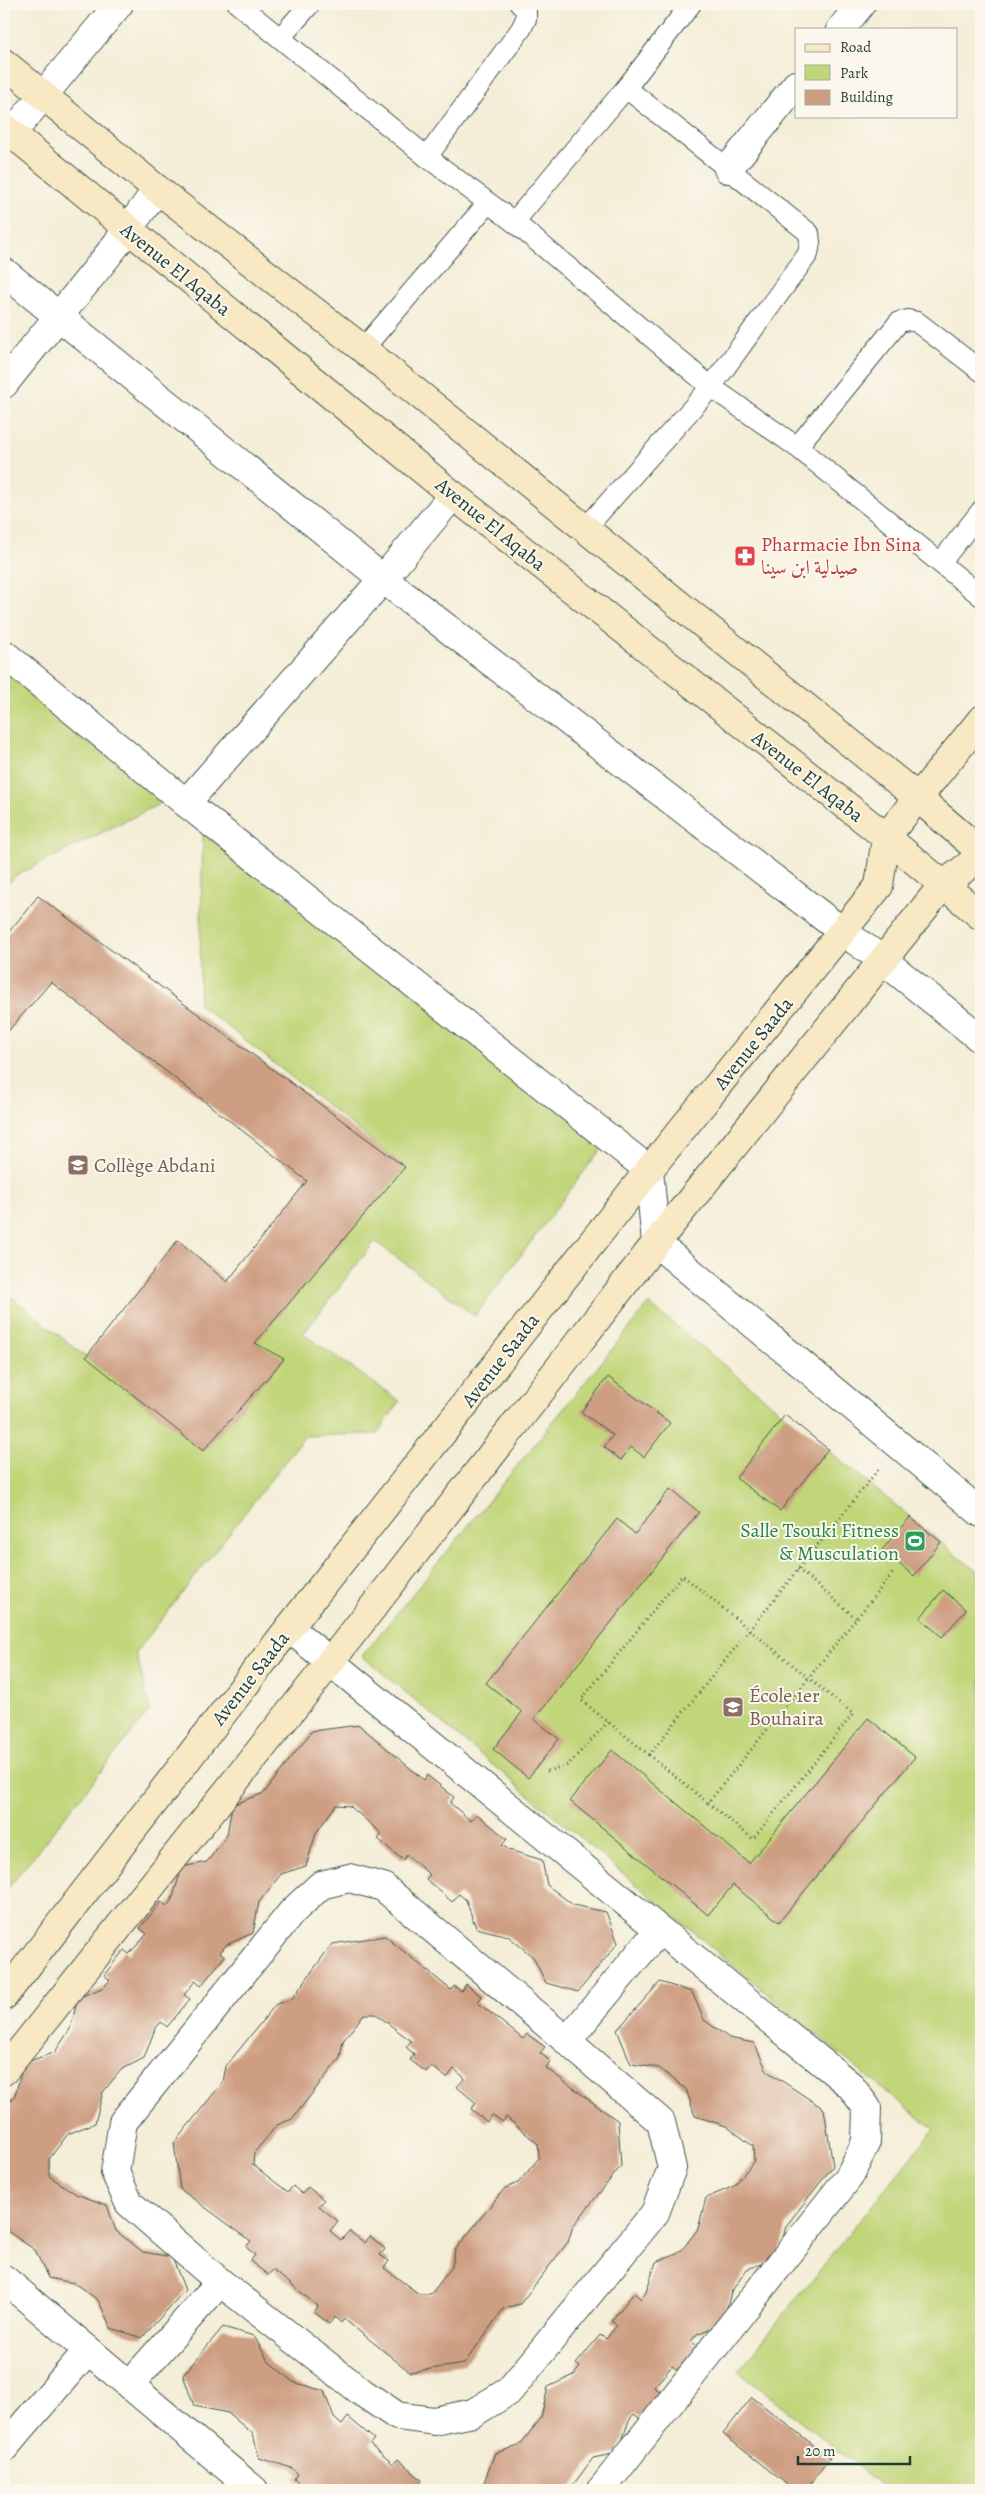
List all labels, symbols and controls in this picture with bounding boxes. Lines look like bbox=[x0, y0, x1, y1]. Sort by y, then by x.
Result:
legend bbox=[795, 28, 958, 118]
text: Road bbox=[840, 37, 872, 57]
text: Park bbox=[840, 63, 869, 83]
text: Building bbox=[840, 87, 893, 107]
street label: Avenue El Aqaba bbox=[114, 216, 237, 323]
street label: Avenue El Aqaba bbox=[429, 471, 552, 578]
place label: Pharmacie Ibn Sina صيدلية ابن سينا bbox=[761, 531, 922, 581]
pharmacy icon: Pharmacie Ibn Sina صيدلية ابن سينا bbox=[733, 544, 757, 568]
street label: Avenue El Aqaba bbox=[746, 724, 870, 829]
street label: Avenue Saada bbox=[707, 991, 800, 1096]
place label: Collège Abdani bbox=[94, 1152, 216, 1179]
school or university icon: Collège Abdani bbox=[66, 1153, 90, 1177]
street label: Avenue Saada bbox=[455, 1307, 546, 1414]
place label: Salle Tsouki Fitness & Musculation bbox=[740, 1517, 899, 1567]
sports icon: Salle Tsouki Fitness & Musculation bbox=[903, 1529, 927, 1553]
street label: Avenue Saada bbox=[205, 1625, 296, 1732]
place label: École 1er Bouhaira bbox=[749, 1682, 825, 1732]
school or university icon: École 1er Bouhaira bbox=[721, 1695, 745, 1719]
scale bar bbox=[798, 2434, 910, 2466]
text: 20 m bbox=[805, 2441, 836, 2461]

